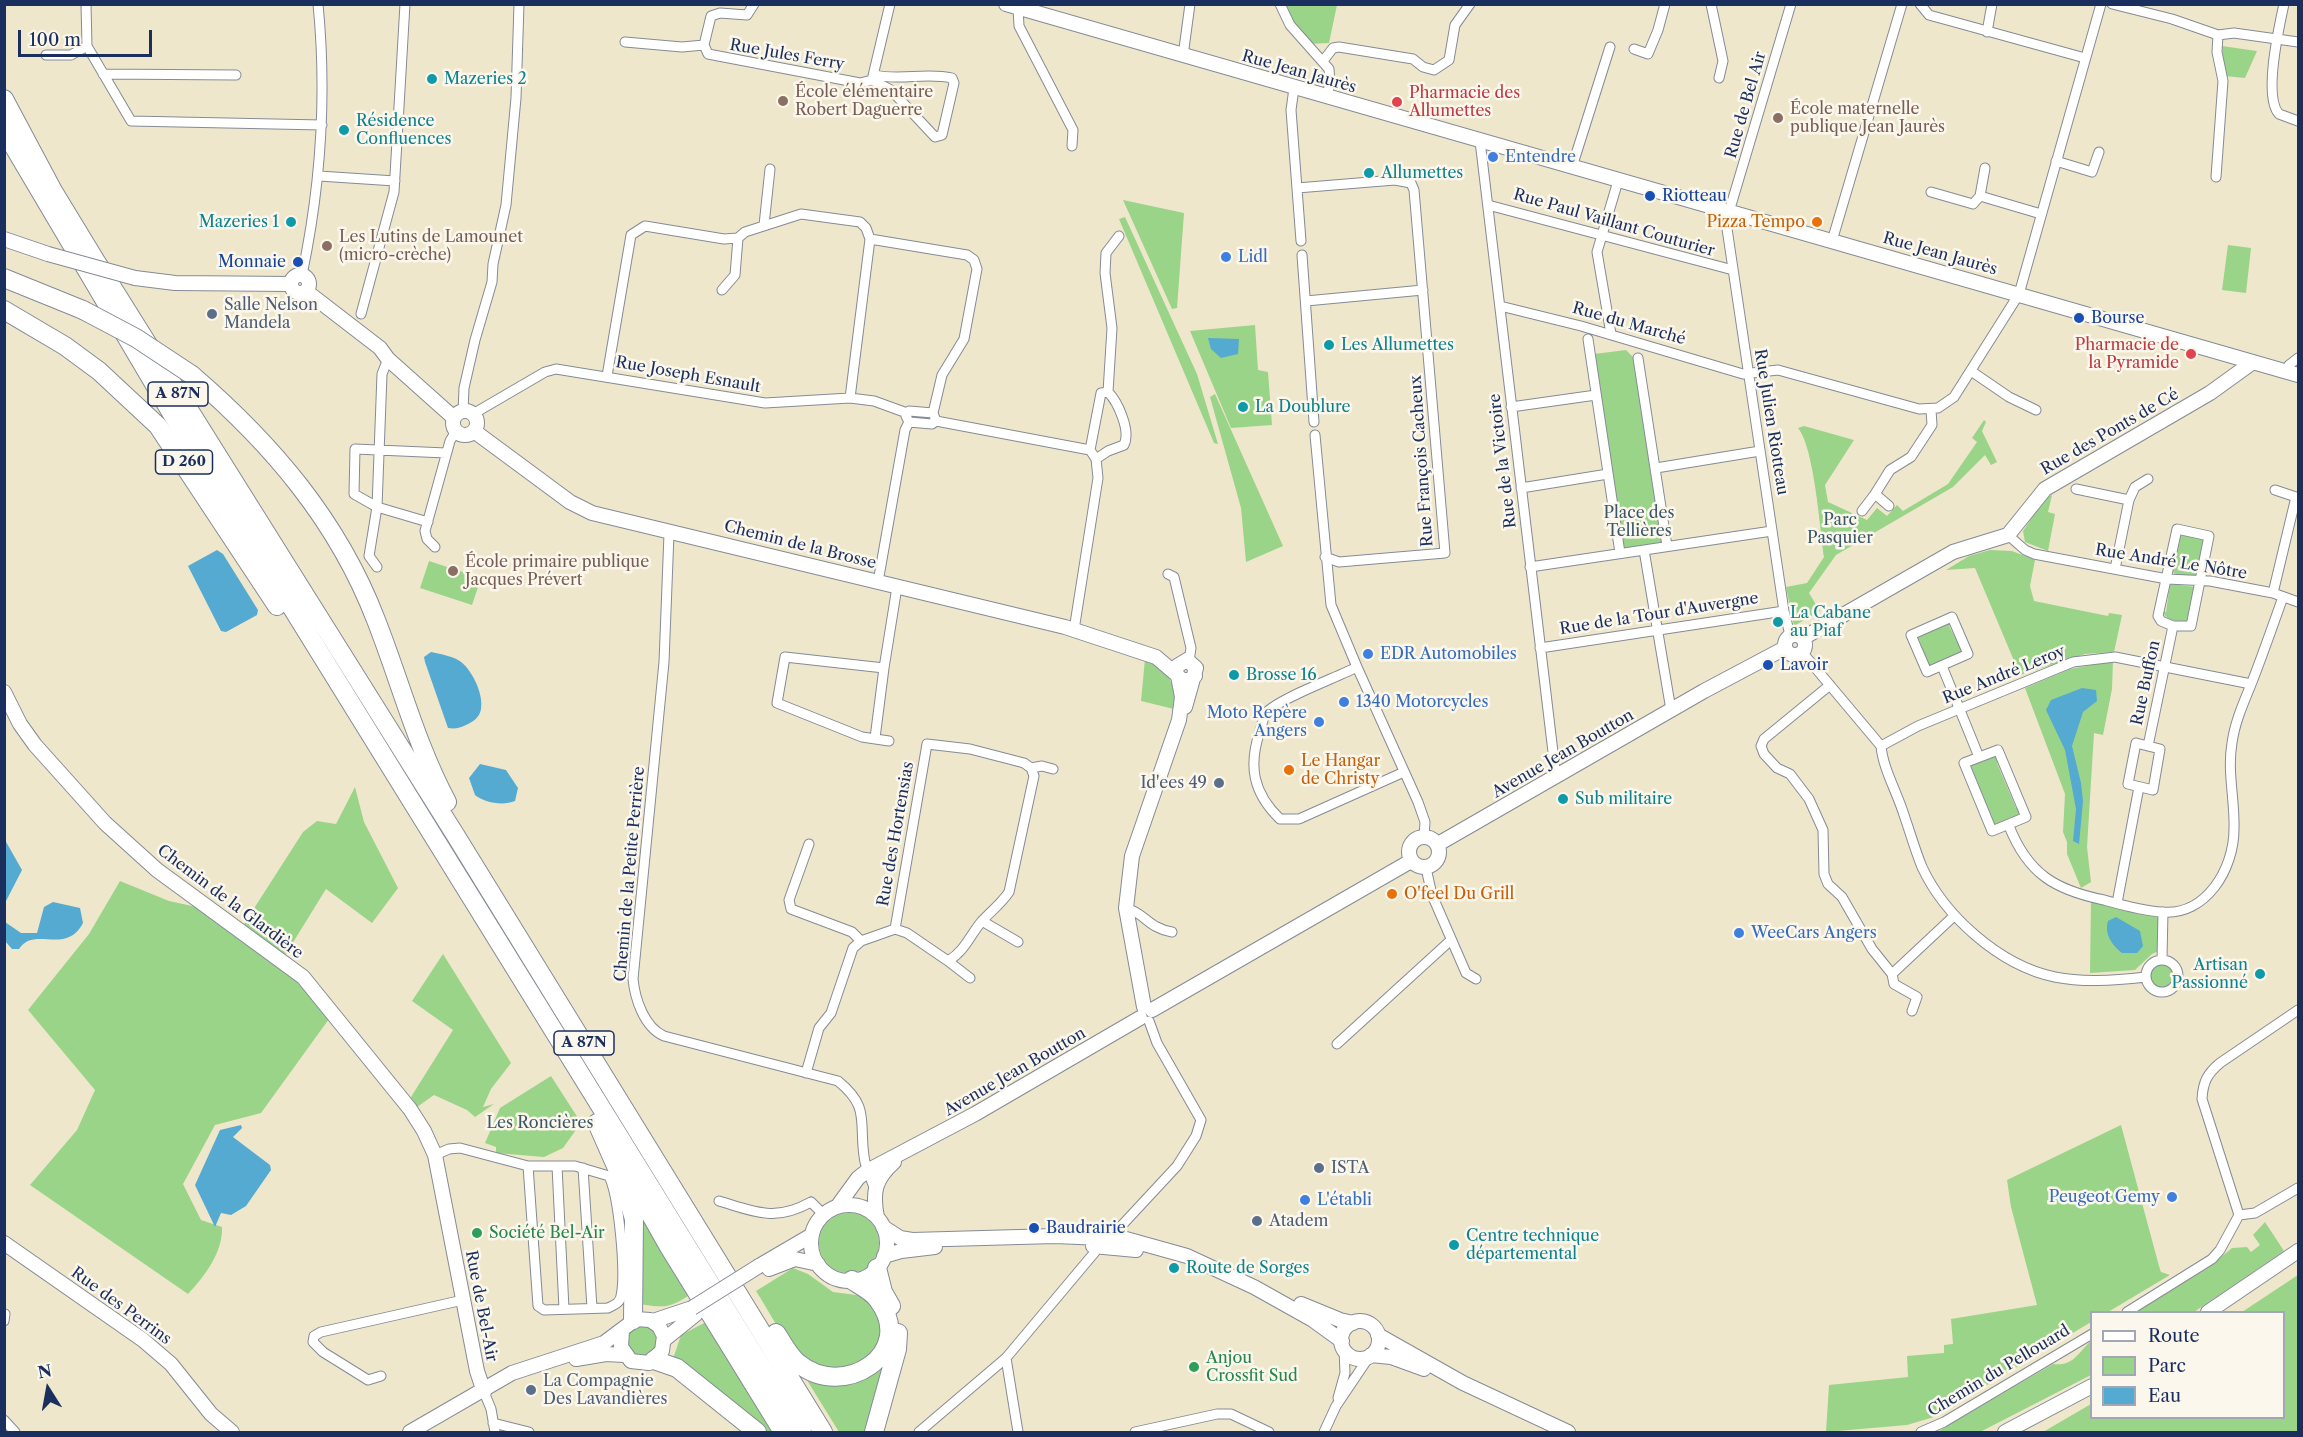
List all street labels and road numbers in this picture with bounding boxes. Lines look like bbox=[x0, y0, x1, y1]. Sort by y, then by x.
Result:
street label: Rue Jules Ferry bbox=[728, 35, 846, 75]
street label: Rue Jean Jaurès bbox=[1240, 46, 1358, 98]
street label: Rue de Bel Air bbox=[1722, 49, 1770, 161]
street label: Rue Paul Vaillant Couturier bbox=[1511, 185, 1717, 261]
street label: Rue Jean Jaurès bbox=[1881, 228, 1999, 280]
street label: Rue du Marché bbox=[1570, 299, 1688, 349]
street label: Rue Julien Riotteau bbox=[1750, 347, 1792, 497]
street label: Rue Joseph Esnault bbox=[614, 353, 762, 397]
street label: Rue François Cacheux bbox=[1406, 375, 1438, 547]
road number: A 87N bbox=[148, 382, 208, 406]
street label: Rue des Ponts de Cé bbox=[2038, 385, 2182, 479]
street label: Rue de la Victoire bbox=[1485, 392, 1521, 530]
road number: D 260 bbox=[156, 450, 213, 474]
street label: Chemin de la Brosse bbox=[722, 517, 878, 573]
street label: Rue André Le Nôtre bbox=[2094, 541, 2248, 583]
street label: Rue de la Tour d'Auvergne bbox=[1558, 589, 1760, 639]
street label: Rue Buffon bbox=[2128, 639, 2164, 727]
street label: Rue André Leroy bbox=[1940, 642, 2068, 708]
street label: Avenue Jean Boutton bbox=[1489, 706, 1637, 802]
street label: Rue des Hortensias bbox=[874, 760, 918, 908]
street label: Chemin de la Petite Perrière bbox=[611, 765, 649, 983]
street label: Chemin de la Glardière bbox=[153, 841, 307, 963]
street label: Avenue Jean Boutton bbox=[941, 1024, 1089, 1120]
road number: A 87N bbox=[554, 1031, 614, 1055]
street label: Rue de Bel-Air bbox=[461, 1249, 501, 1363]
street label: Rue des Perrins bbox=[67, 1263, 175, 1349]
street label: Chemin du Pellouard bbox=[1925, 1321, 2073, 1421]

